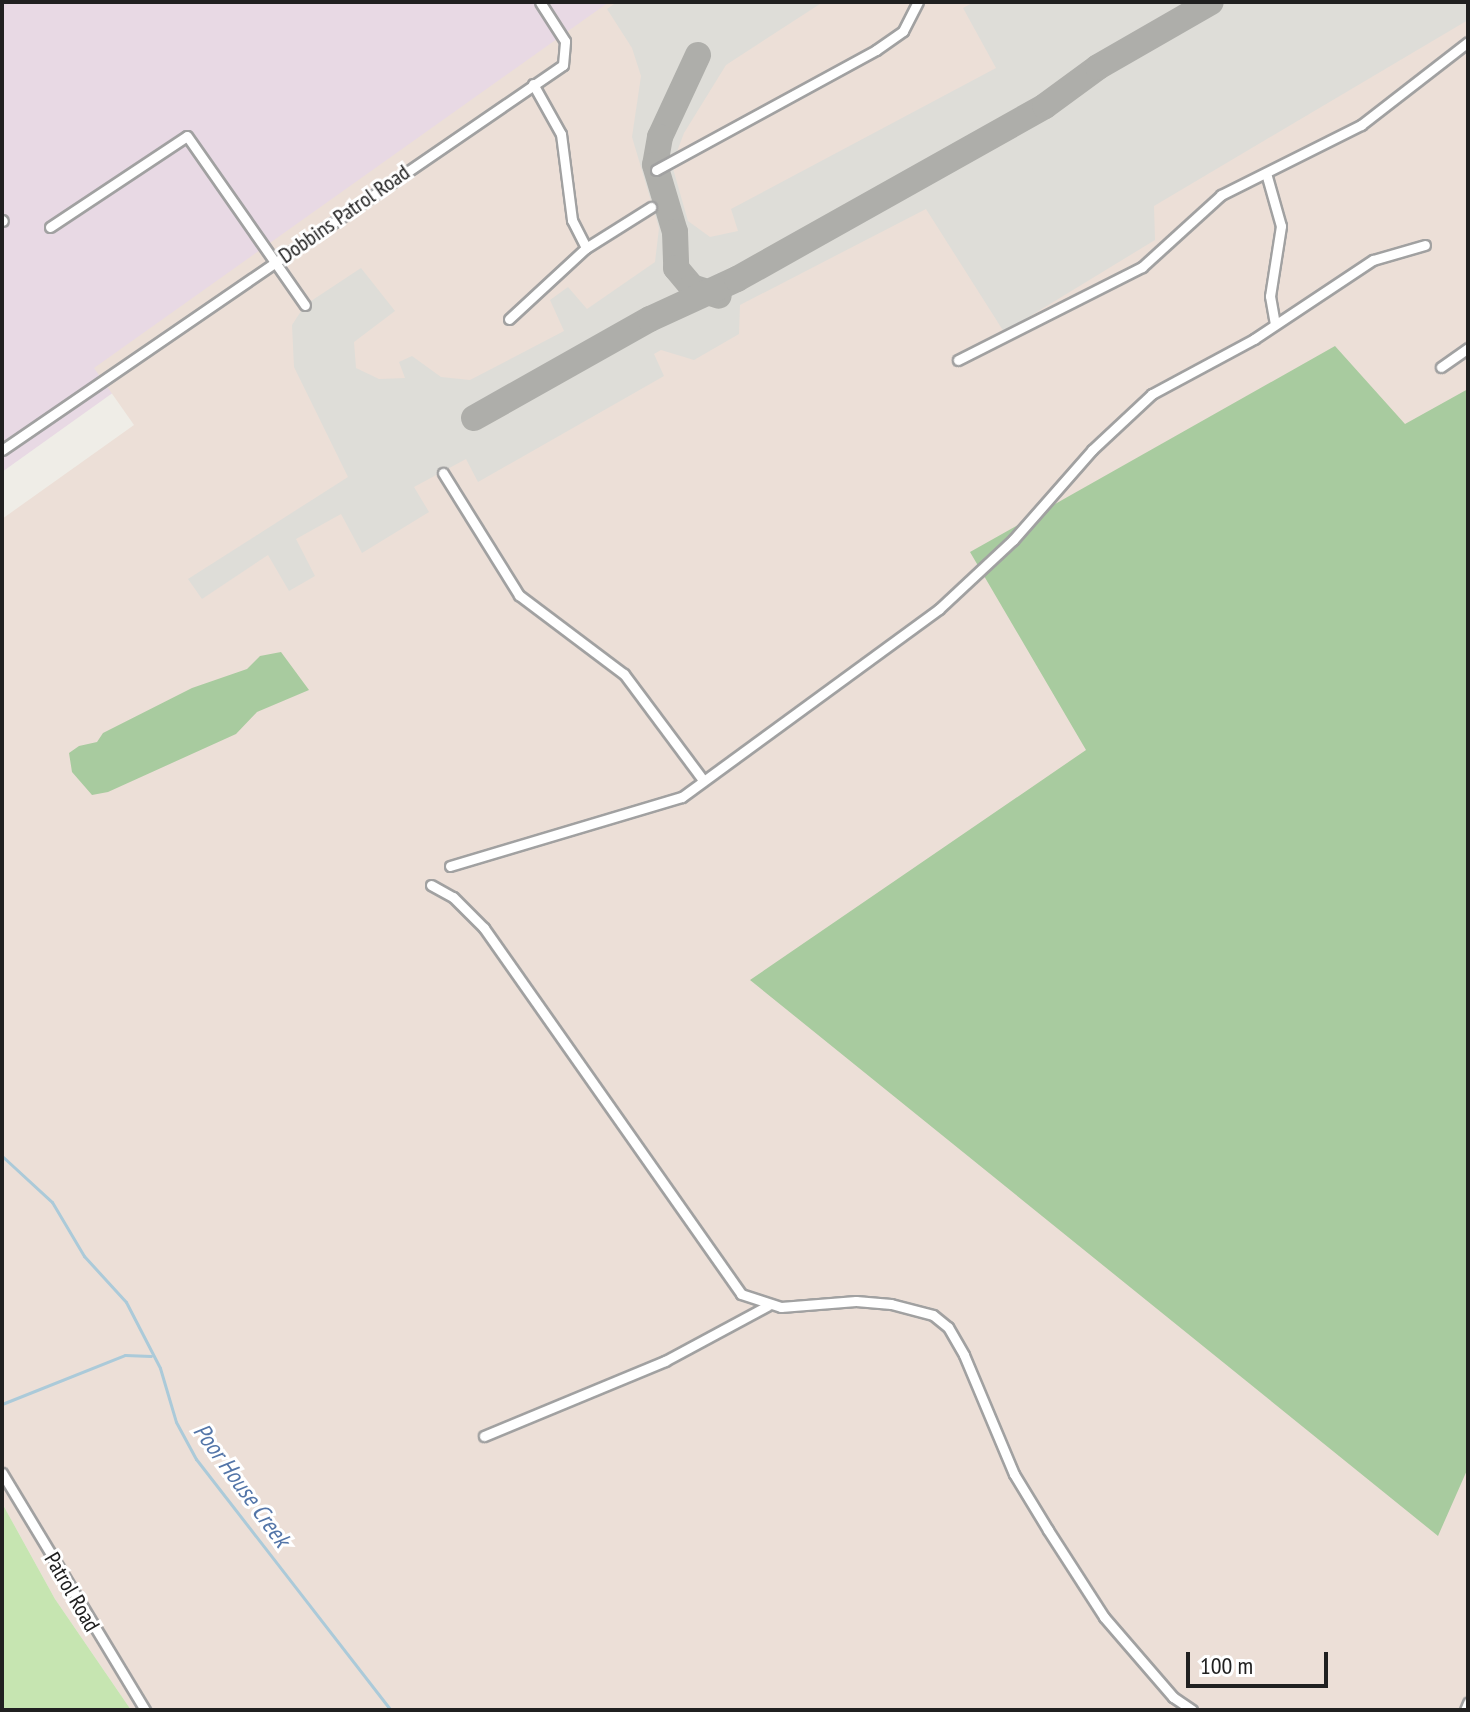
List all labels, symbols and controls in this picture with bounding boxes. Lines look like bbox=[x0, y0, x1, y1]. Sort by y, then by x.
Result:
street label: Dobbins Patrol Road bbox=[273, 159, 415, 269]
water label: Poor House Creek bbox=[188, 1418, 296, 1552]
street label: Patrol Road bbox=[39, 1548, 105, 1636]
scale bar bbox=[1190, 1636, 1332, 1686]
text: 100 m bbox=[1200, 1650, 1253, 1681]

